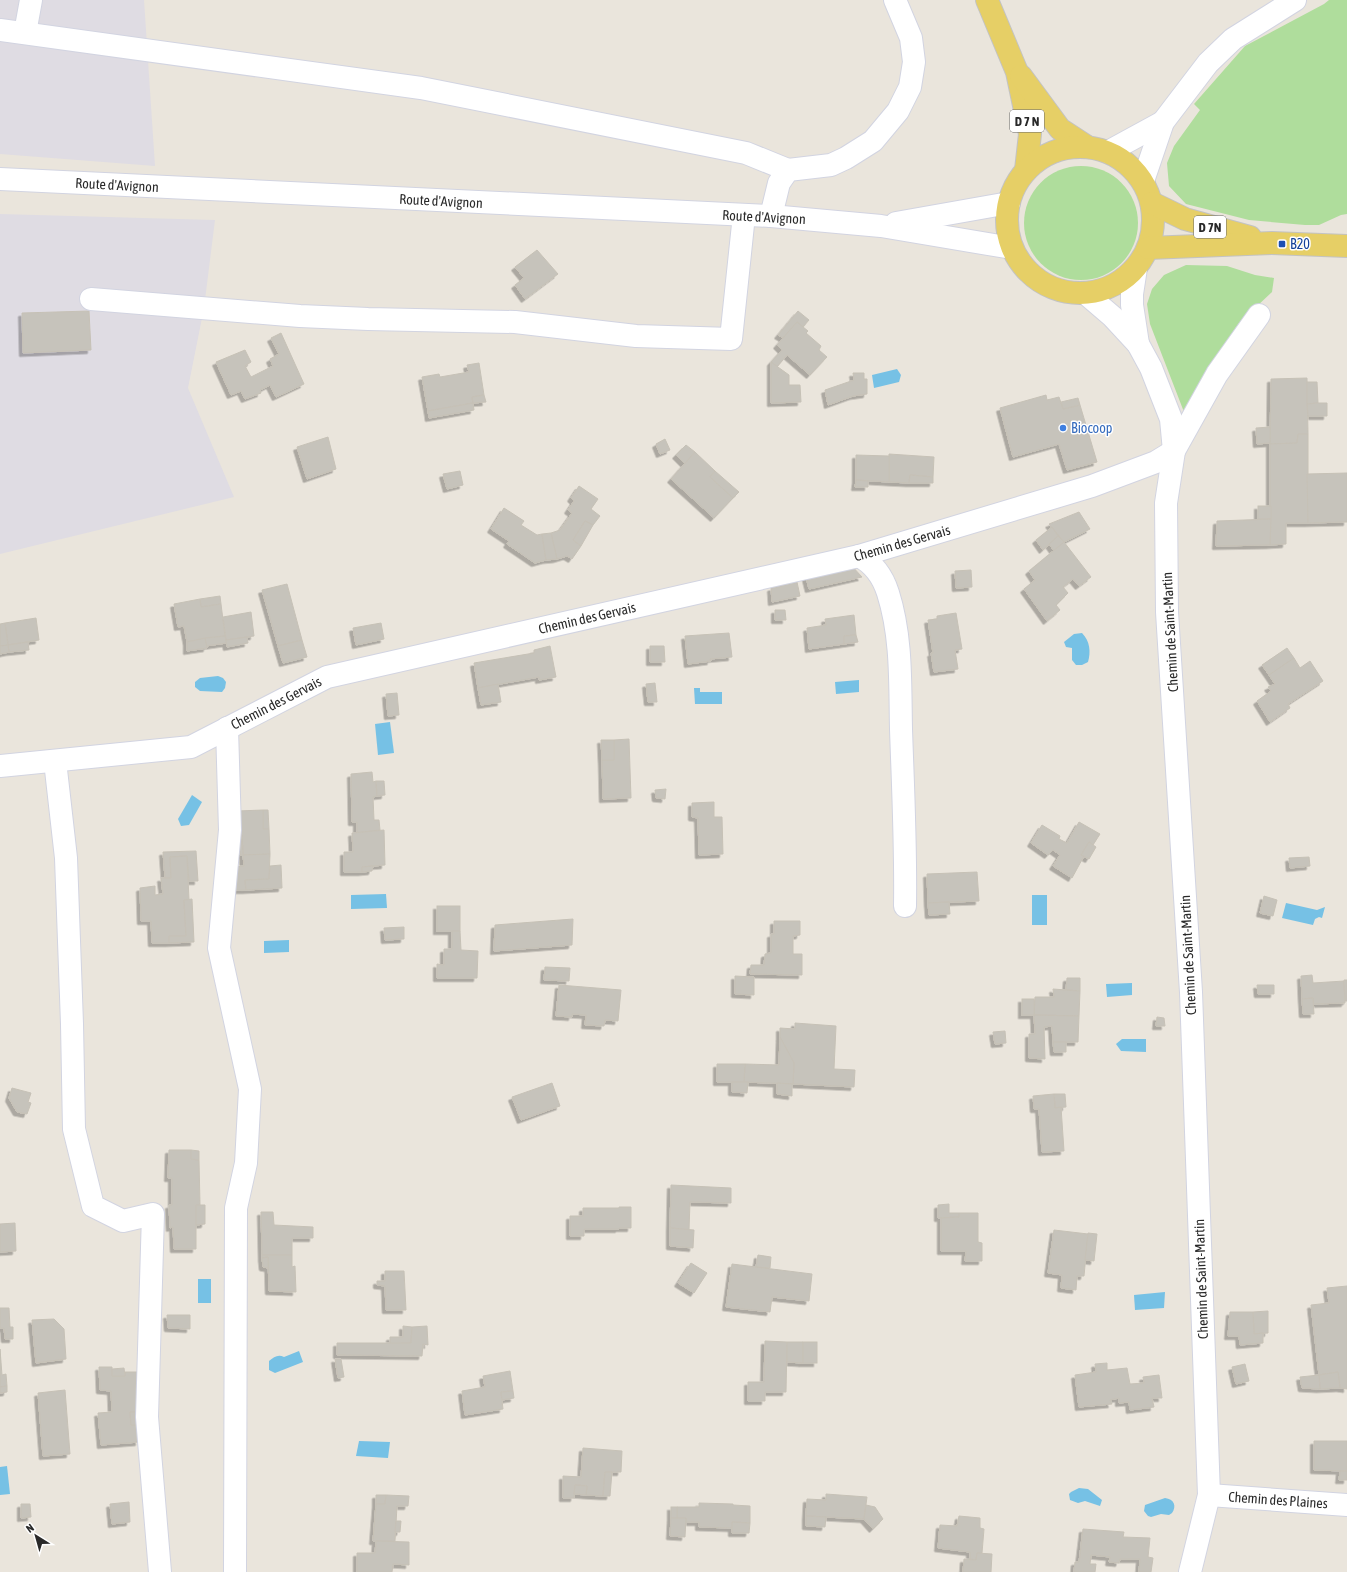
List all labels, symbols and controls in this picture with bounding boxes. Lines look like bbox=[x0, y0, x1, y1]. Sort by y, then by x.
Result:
road number: D 7 N bbox=[1010, 110, 1044, 132]
street label: Route d'Avignon bbox=[75, 175, 159, 195]
street label: Route d'Avignon bbox=[399, 191, 483, 211]
street label: Route d'Avignon bbox=[722, 207, 806, 227]
road number: D 7N bbox=[1194, 216, 1226, 238]
place label: B20 bbox=[1290, 236, 1310, 252]
marker: B20 bbox=[1277, 239, 1287, 249]
place label: Biocoop bbox=[1071, 420, 1113, 436]
marker: Biocoop bbox=[1058, 423, 1068, 433]
street label: Chemin des Gervais bbox=[852, 522, 952, 564]
street label: Chemin de Saint-Martin bbox=[1159, 572, 1181, 692]
street label: Chemin des Gervais bbox=[537, 599, 637, 637]
street label: Chemin des Gervais bbox=[228, 673, 324, 733]
street label: Chemin de Saint-Martin bbox=[1177, 895, 1199, 1015]
street label: Chemin de Saint-Martin bbox=[1191, 1219, 1211, 1339]
street label: Chemin des Plaines bbox=[1228, 1489, 1328, 1511]
north arrow bbox=[16, 1516, 56, 1556]
text: N bbox=[24, 1521, 36, 1535]

